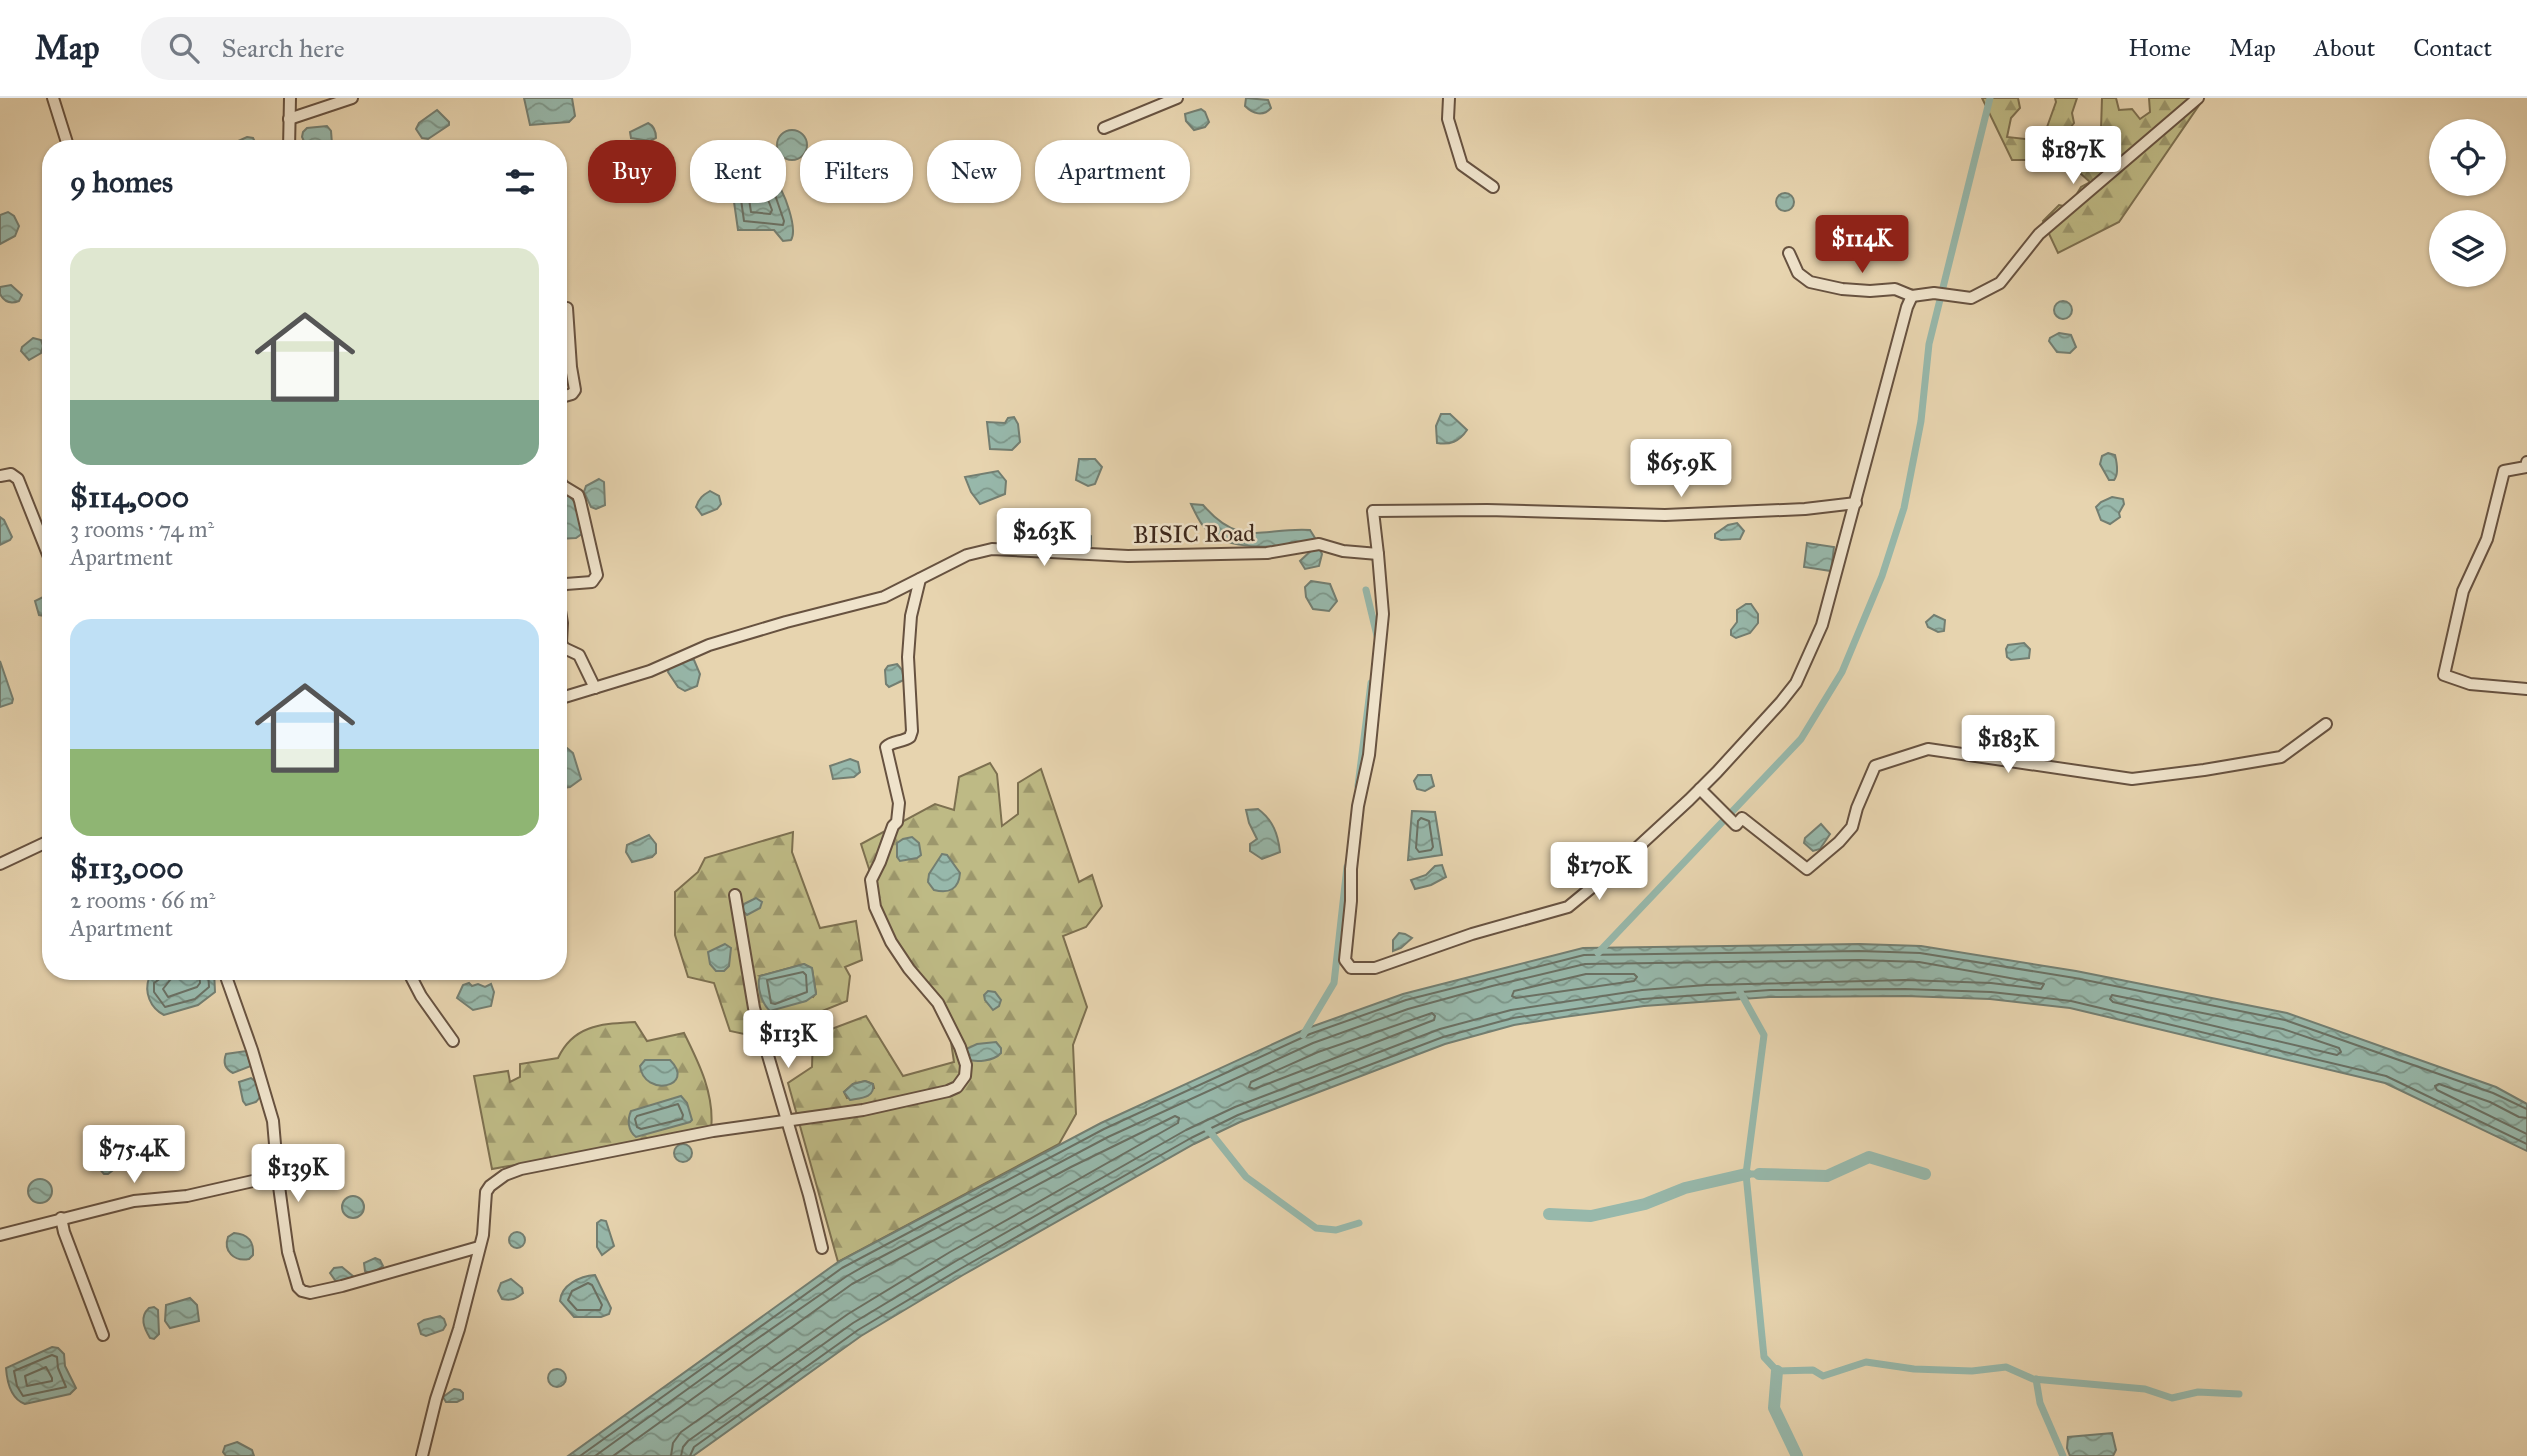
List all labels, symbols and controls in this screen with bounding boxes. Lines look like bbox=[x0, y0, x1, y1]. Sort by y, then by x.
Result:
search box bbox=[141, 17, 631, 80]
text: Map bbox=[35, 28, 99, 68]
icon: search bbox=[165, 29, 203, 67]
text: Search here bbox=[221, 32, 345, 64]
text: Home bbox=[2128, 33, 2191, 63]
text: Map bbox=[2229, 33, 2276, 63]
text: About bbox=[2314, 33, 2375, 63]
text: Contact bbox=[2413, 33, 2492, 63]
map controls bbox=[2429, 119, 2506, 287]
button: locate bbox=[2429, 119, 2506, 196]
pin: $187K bbox=[2024, 126, 2122, 186]
text: $187K bbox=[2041, 135, 2105, 163]
chip: Buy bbox=[588, 140, 676, 203]
chip: Rent bbox=[690, 140, 786, 203]
chip: Filters bbox=[800, 140, 913, 203]
chip: New bbox=[927, 140, 1021, 203]
chip: Apartment bbox=[1035, 140, 1190, 203]
icon: filters bbox=[501, 163, 539, 201]
text: 9 homes bbox=[70, 164, 173, 200]
button: layers bbox=[2429, 210, 2506, 287]
pin: $114K bbox=[1813, 216, 1911, 275]
text: $114K bbox=[1831, 224, 1893, 252]
icon: home bbox=[242, 294, 368, 420]
pin: $65.9K bbox=[1624, 440, 1738, 499]
text: $65.9K bbox=[1646, 448, 1716, 476]
text: $114,000 bbox=[70, 479, 189, 515]
pin: $263K bbox=[995, 508, 1093, 568]
text: 3 rooms · 74 m² bbox=[70, 515, 214, 543]
text: $263K bbox=[1013, 517, 1075, 545]
street label: BISIC Road bbox=[1133, 518, 1255, 550]
text: Apartment bbox=[70, 543, 173, 571]
icon: home bbox=[242, 665, 368, 791]
pin: $183K bbox=[1959, 716, 2057, 775]
text: $183K bbox=[1978, 724, 2038, 752]
pin: $170K bbox=[1550, 842, 1648, 902]
text: $113,000 bbox=[70, 850, 184, 886]
text: $170K bbox=[1567, 851, 1631, 879]
text: 2 rooms · 66 m² bbox=[70, 886, 215, 914]
text: Apartment bbox=[70, 914, 173, 942]
pin: $113K bbox=[739, 1010, 837, 1070]
text: $113K bbox=[759, 1019, 817, 1047]
pin: $75.4K bbox=[77, 1126, 191, 1185]
text: $75.4K bbox=[99, 1134, 169, 1162]
pin: $139K bbox=[249, 1144, 347, 1204]
text: $139K bbox=[268, 1153, 328, 1181]

